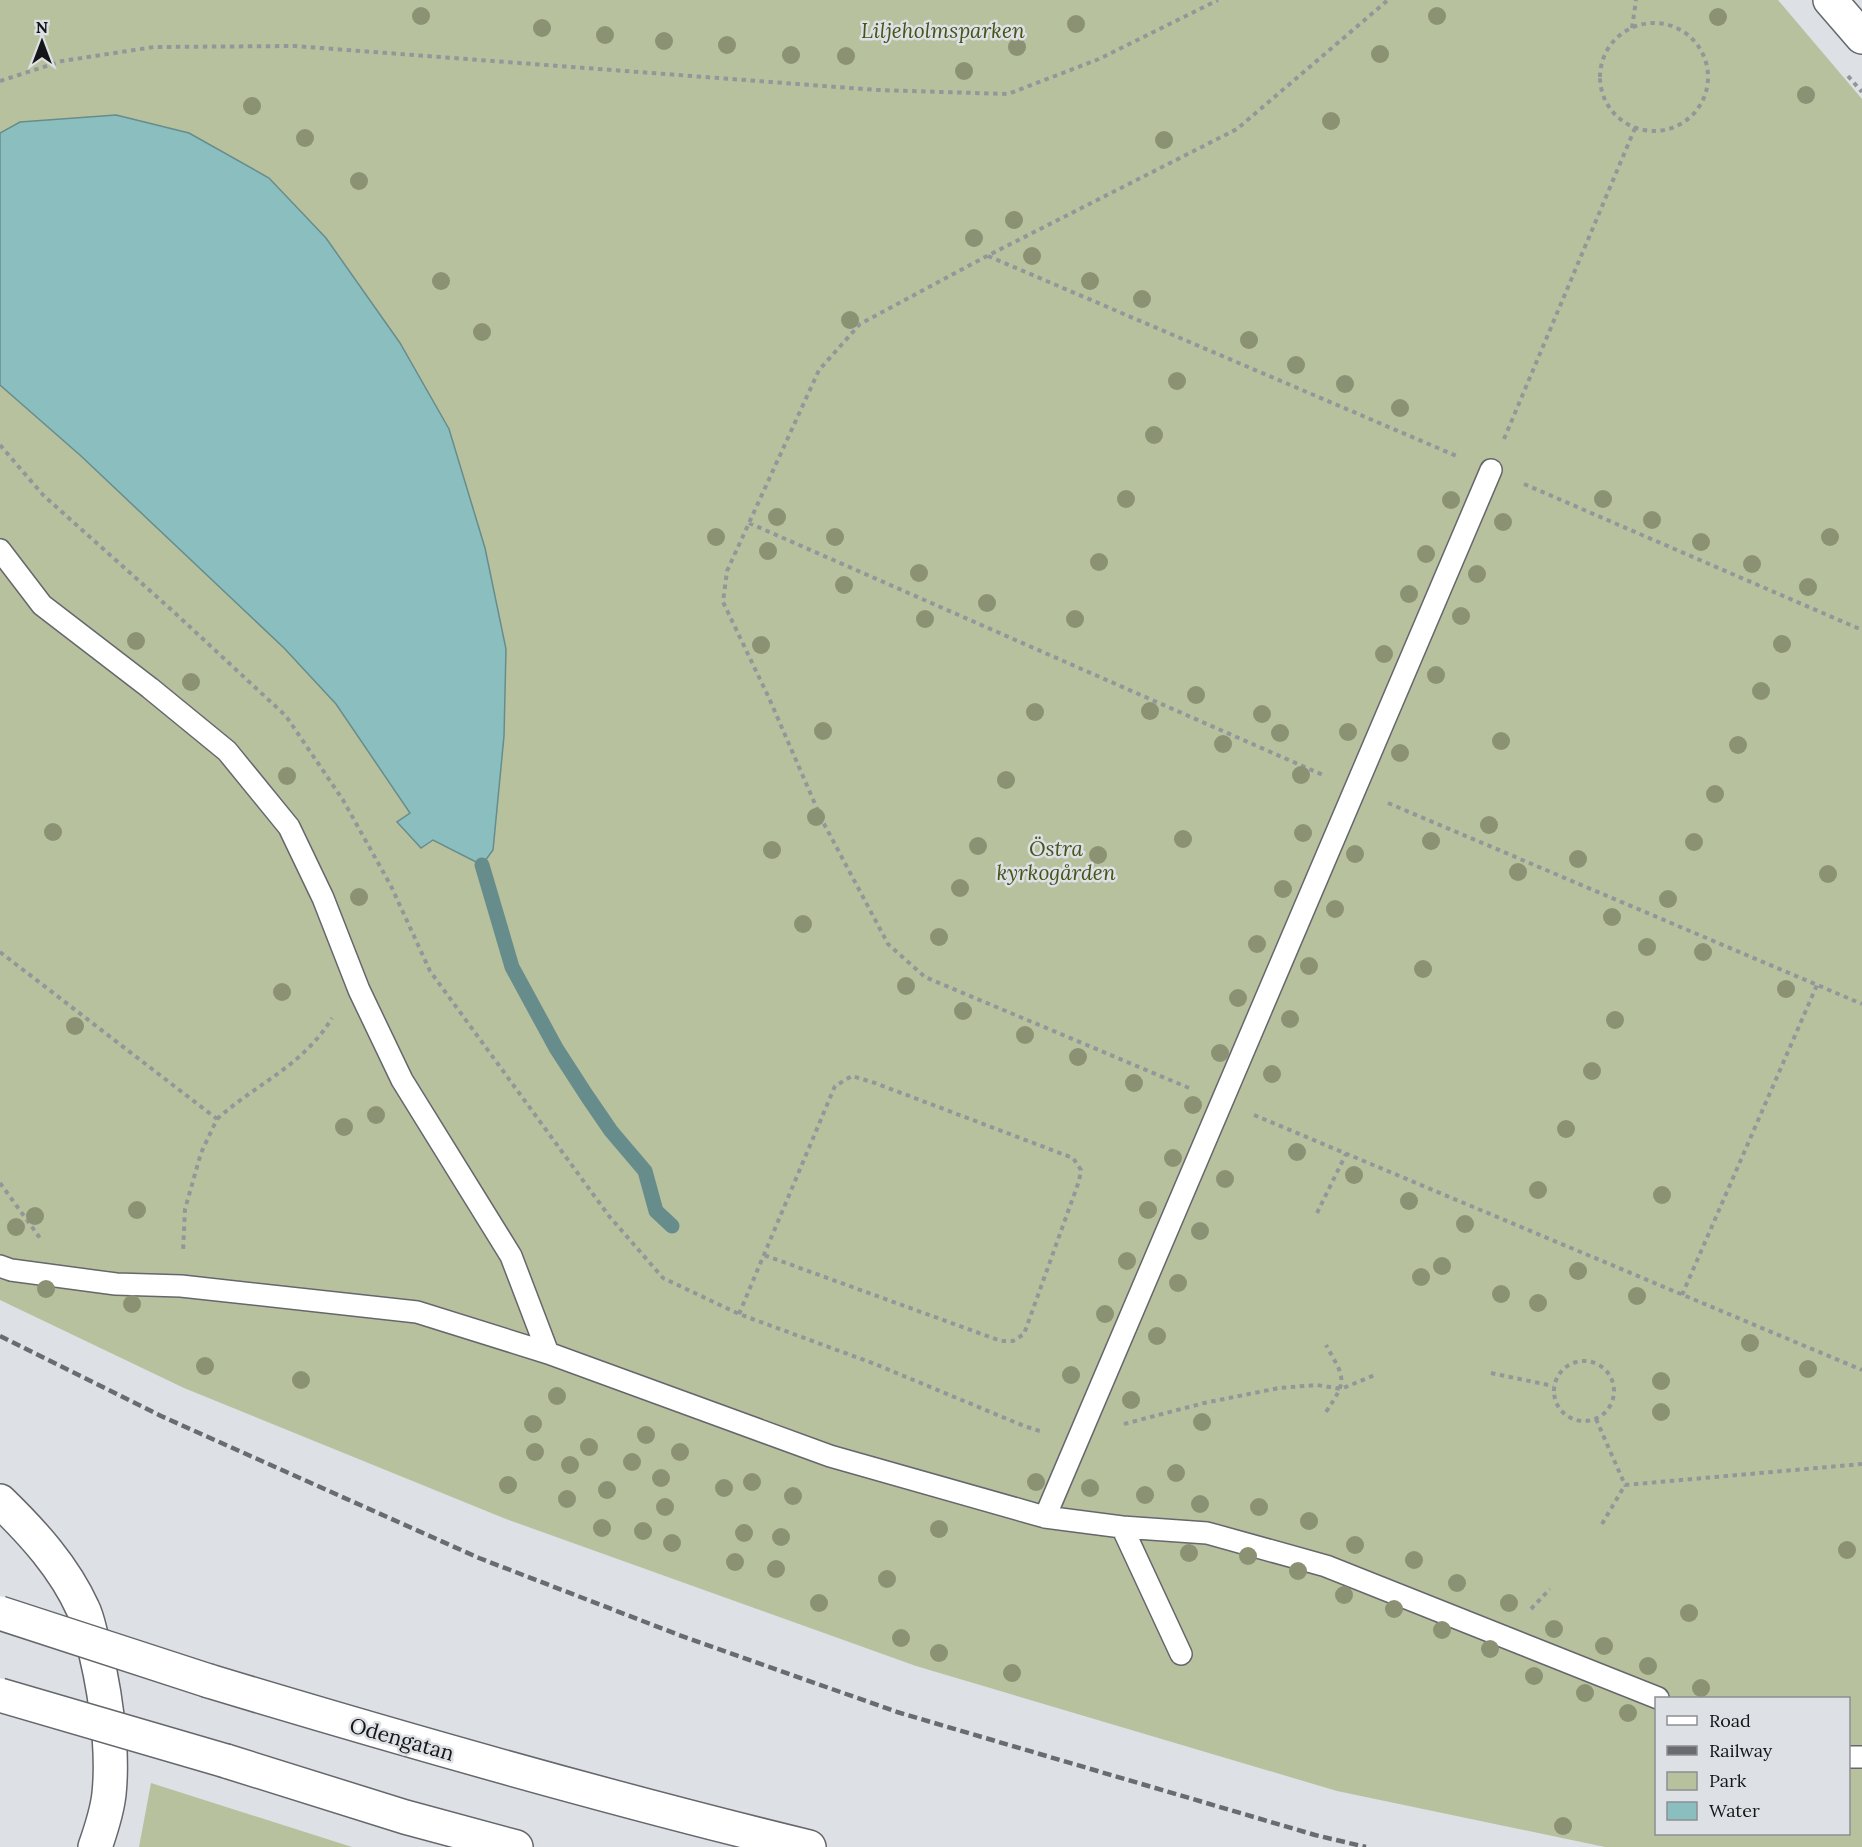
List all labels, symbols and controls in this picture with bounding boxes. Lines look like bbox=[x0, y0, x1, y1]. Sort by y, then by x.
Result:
north arrow bbox=[12, 12, 72, 72]
text: N bbox=[36, 17, 48, 37]
park label: Liljeholmsparken bbox=[861, 17, 1025, 44]
park label: Östra kyrkogården bbox=[996, 835, 1116, 886]
legend bbox=[1655, 1697, 1850, 1835]
text: Road bbox=[1709, 1709, 1751, 1732]
street label: Odengatan bbox=[347, 1711, 458, 1767]
text: Railway bbox=[1709, 1739, 1773, 1762]
text: Park bbox=[1709, 1769, 1747, 1792]
text: Water bbox=[1709, 1799, 1760, 1822]

